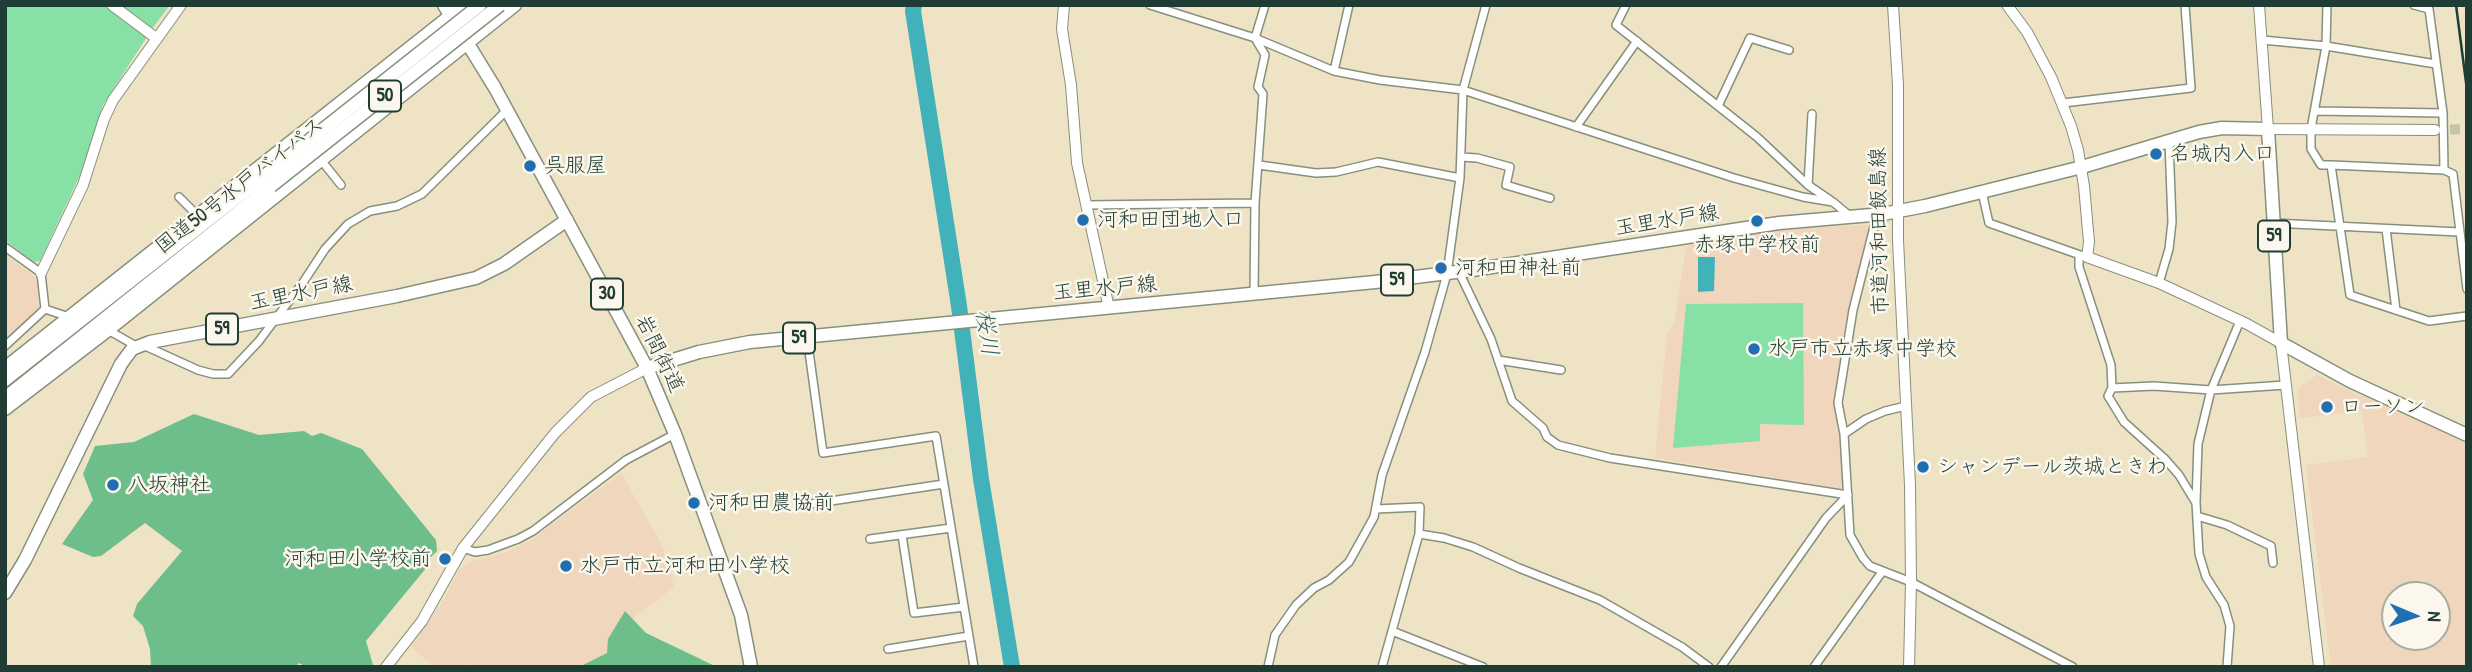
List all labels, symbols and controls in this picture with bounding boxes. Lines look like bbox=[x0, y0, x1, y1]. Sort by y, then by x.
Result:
road number: 50 bbox=[369, 80, 401, 111]
street label: 国道50号水戸バイパス bbox=[151, 112, 329, 260]
place label: 名城内入口 bbox=[2170, 141, 2275, 167]
marker: 名城内入口 bbox=[2148, 146, 2164, 162]
street label: 市道河和田飯島線 bbox=[1866, 147, 1894, 315]
place label: 呉服屋 bbox=[544, 153, 607, 179]
marker: 呉服屋 bbox=[522, 158, 538, 174]
street label: 玉里水戸線 bbox=[1613, 200, 1721, 242]
place label: 河和田団地入口 bbox=[1097, 207, 1244, 233]
marker: 河和田団地入口 bbox=[1075, 212, 1091, 228]
marker: 赤塚中学校前 bbox=[1749, 213, 1765, 229]
road number: 59 bbox=[2258, 220, 2290, 252]
place label: 赤塚中学校前 bbox=[1694, 232, 1820, 258]
place label: 河和田神社前 bbox=[1455, 255, 1581, 281]
marker: 河和田神社前 bbox=[1433, 260, 1449, 276]
road number: 59 bbox=[1381, 264, 1413, 296]
street label: 玉里水戸線 bbox=[247, 272, 355, 316]
street label: 玉里水戸線 bbox=[1052, 272, 1158, 306]
road number: 30 bbox=[591, 278, 623, 310]
water label: 桜川 bbox=[969, 308, 1003, 358]
street label: 岩間街道 bbox=[629, 311, 689, 397]
road number: 59 bbox=[206, 314, 238, 344]
road number: 59 bbox=[783, 322, 815, 354]
place label: 水戸市立赤塚中学校 bbox=[1768, 336, 1957, 362]
marker: 水戸市立赤塚中学校 bbox=[1746, 341, 1762, 357]
place label: ローソン bbox=[2341, 394, 2425, 420]
marker: ローソン bbox=[2319, 399, 2335, 415]
place label: シャンデール茨城ときわ bbox=[1937, 454, 2168, 480]
marker: シャンデール茨城ときわ bbox=[1915, 459, 1931, 475]
place label: 八坂神社 bbox=[127, 472, 211, 498]
marker: 八坂神社 bbox=[105, 477, 121, 493]
place label: 河和田農協前 bbox=[708, 490, 834, 516]
marker: 河和田農協前 bbox=[686, 495, 702, 511]
place label: 河和田小学校前 bbox=[284, 546, 431, 572]
marker: 河和田小学校前 bbox=[437, 551, 453, 567]
place label: 水戸市立河和田小学校 bbox=[580, 553, 790, 579]
marker: 水戸市立河和田小学校 bbox=[558, 558, 574, 574]
north arrow bbox=[2381, 581, 2451, 651]
text: N bbox=[2422, 611, 2448, 622]

